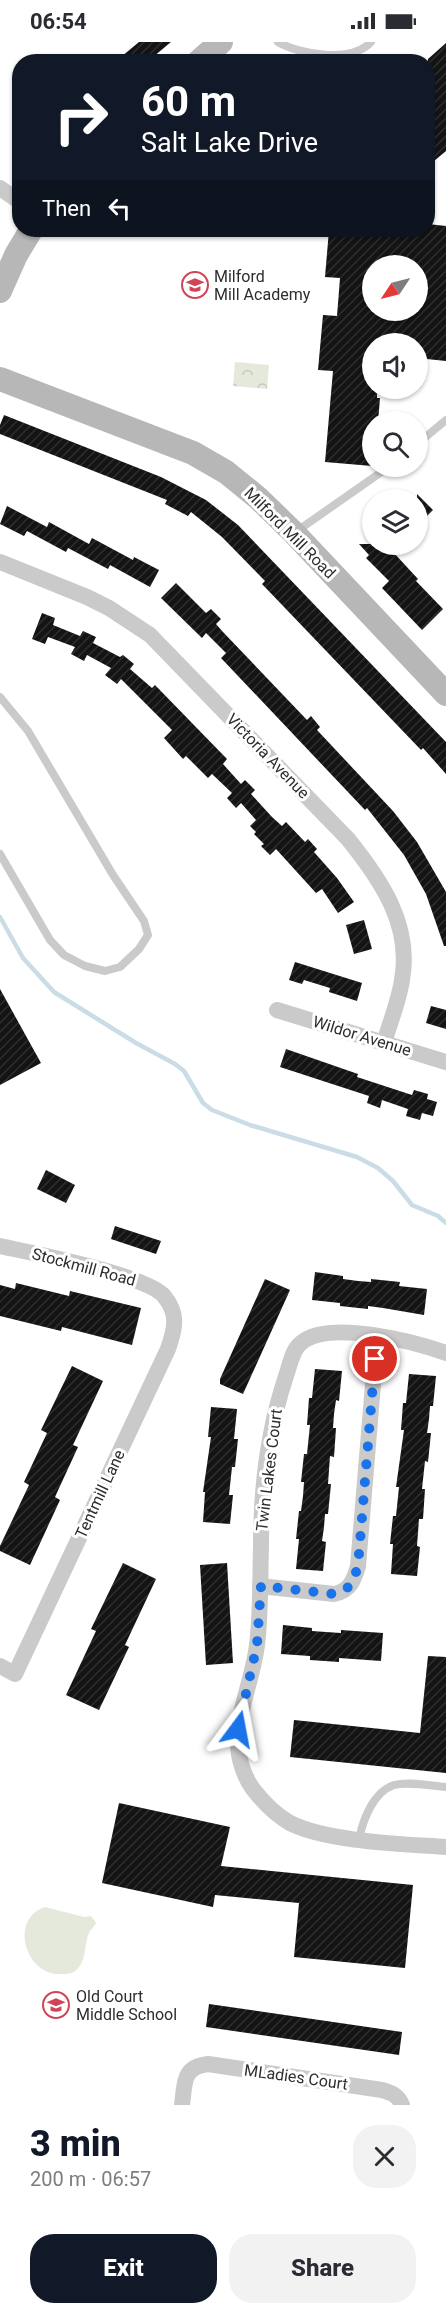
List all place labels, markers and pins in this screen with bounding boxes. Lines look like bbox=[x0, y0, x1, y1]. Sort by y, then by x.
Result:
place label: Milford Mill Academy bbox=[214, 267, 311, 304]
school or university icon: Milford Mill Academy bbox=[180, 270, 210, 300]
pin bbox=[349, 1333, 400, 1384]
place label: Old Court Middle School bbox=[76, 1987, 177, 2024]
school or university icon: Old Court Middle School bbox=[41, 1990, 71, 2020]

